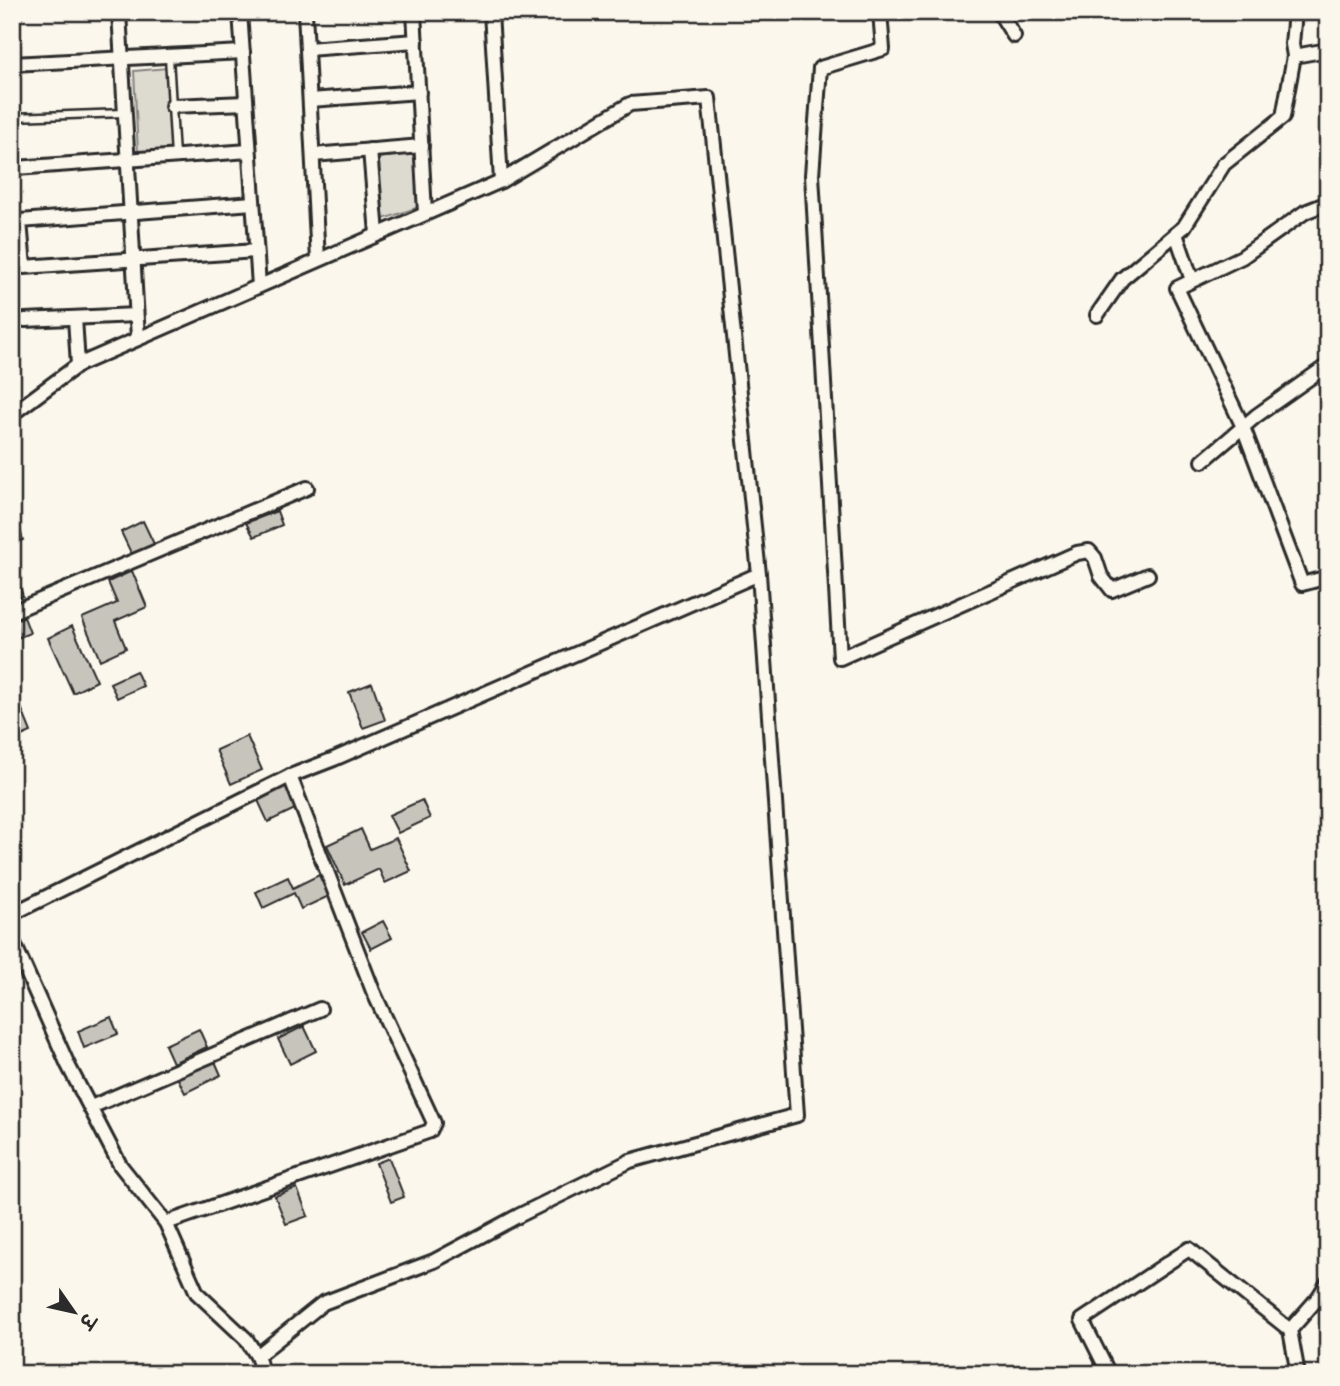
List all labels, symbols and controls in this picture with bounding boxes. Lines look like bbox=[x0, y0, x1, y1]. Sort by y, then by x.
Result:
north arrow bbox=[38, 1278, 108, 1348]
text: उ bbox=[71, 1306, 103, 1335]

